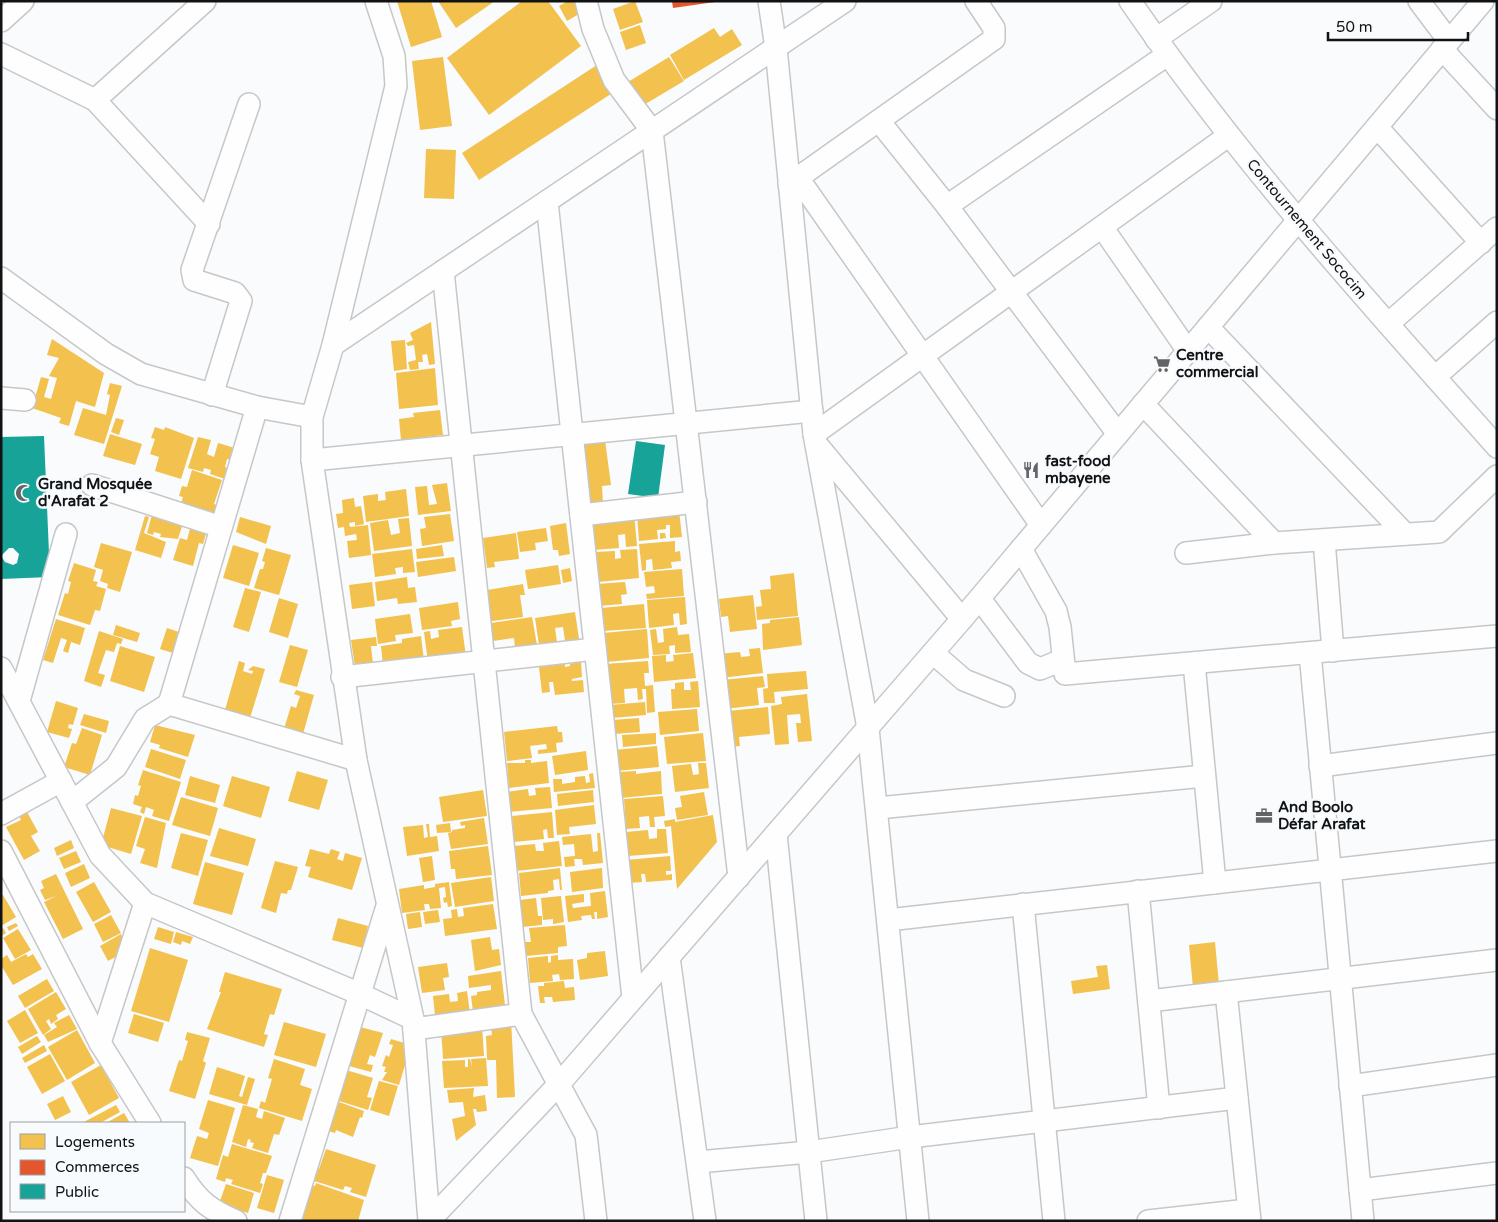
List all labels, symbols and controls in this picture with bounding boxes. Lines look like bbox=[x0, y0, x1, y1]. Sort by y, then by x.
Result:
scale bar bbox=[1328, 10, 1468, 42]
text: 50 m bbox=[1336, 18, 1373, 36]
street label: Contournement Sococim bbox=[1243, 155, 1371, 303]
place label: Centre commercial bbox=[1176, 346, 1259, 381]
supermarket icon: Centre commercial bbox=[1152, 354, 1172, 374]
place label: fast-food mbayene bbox=[1044, 452, 1111, 488]
restaurant icon: fast-food mbayene bbox=[1021, 460, 1041, 480]
place label: Grand Mosquée d'Arafat 2 bbox=[38, 475, 153, 510]
mosque icon: Grand Mosquée d'Arafat 2 bbox=[14, 483, 34, 503]
place label: And Boolo Défar Arafat bbox=[1278, 798, 1366, 833]
office icon: And Boolo Défar Arafat bbox=[1254, 806, 1274, 826]
legend bbox=[10, 1122, 185, 1212]
text: Logements bbox=[55, 1133, 135, 1151]
text: Commerces bbox=[55, 1158, 139, 1176]
text: Public bbox=[55, 1183, 99, 1201]

